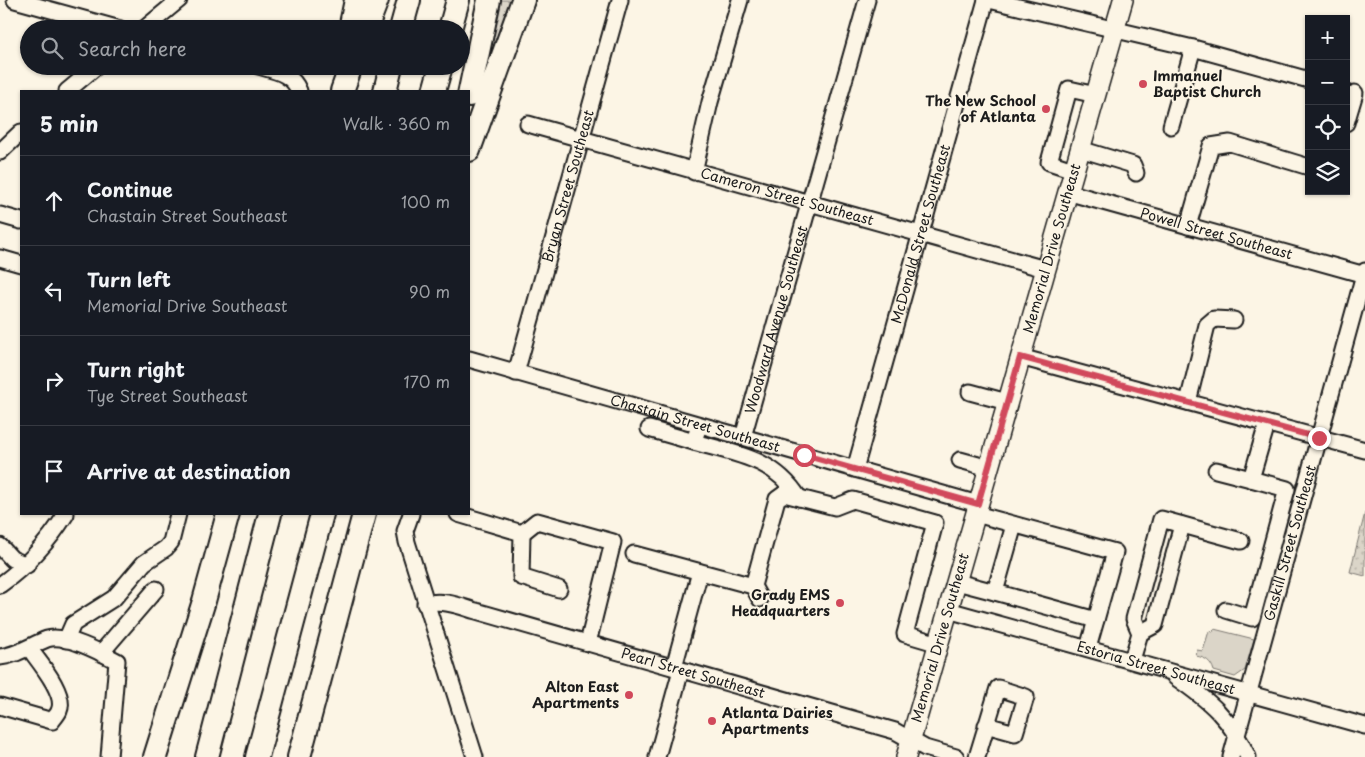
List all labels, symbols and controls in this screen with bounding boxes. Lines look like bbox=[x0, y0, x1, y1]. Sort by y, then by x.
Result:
map controls bbox=[1305, 15, 1350, 195]
button: + bbox=[1305, 15, 1350, 60]
search box bbox=[20, 20, 470, 75]
icon: search bbox=[38, 34, 66, 62]
text: Search here bbox=[78, 34, 187, 62]
button: − bbox=[1305, 60, 1350, 105]
place label: Immanuel Baptist Church bbox=[1153, 65, 1261, 102]
marker: Immanuel Baptist Church bbox=[1137, 78, 1149, 90]
place label: The New School of Atlanta bbox=[925, 90, 1037, 127]
marker: The New School of Atlanta bbox=[1040, 103, 1052, 115]
button: locate bbox=[1305, 105, 1350, 150]
text: 5 min bbox=[40, 107, 98, 139]
street label: Bryan Street Southeast bbox=[536, 107, 599, 265]
text: Walk · 360 m bbox=[343, 111, 450, 135]
street label: McDonald Street Southeast bbox=[885, 141, 955, 326]
button: layers bbox=[1305, 150, 1350, 195]
street label: Memorial Drive Southeast bbox=[1017, 161, 1086, 336]
street label: Cameron Street Southeast bbox=[698, 162, 877, 231]
text: Continue bbox=[87, 175, 173, 203]
icon: ahead bbox=[40, 187, 68, 215]
text: 100 m bbox=[401, 189, 450, 213]
street label: Powell Street Southeast bbox=[1138, 202, 1295, 264]
text: Chastain Street Southeast bbox=[87, 203, 287, 227]
street label: Woodward Avenue Southeast bbox=[739, 223, 813, 416]
text: Turn left bbox=[87, 265, 171, 293]
icon: left bbox=[40, 277, 68, 305]
text: 90 m bbox=[409, 279, 450, 303]
text: Memorial Drive Southeast bbox=[87, 293, 287, 317]
text: Turn right bbox=[87, 355, 185, 383]
icon: right bbox=[40, 367, 68, 395]
text: 170 m bbox=[404, 369, 450, 393]
text: Tye Street Southeast bbox=[87, 383, 248, 407]
street label: Chastain Street Southeast bbox=[608, 389, 783, 457]
route end bbox=[1308, 427, 1331, 450]
route start bbox=[793, 444, 816, 467]
icon: arrive bbox=[40, 457, 68, 485]
text: Arrive at destination bbox=[87, 457, 291, 485]
street label: Gaskill Street Southeast bbox=[1258, 462, 1321, 623]
street label: Memorial Drive Southeast bbox=[905, 550, 974, 725]
place label: Grady EMS Headquarters bbox=[732, 584, 830, 621]
marker: Grady EMS Headquarters bbox=[834, 597, 846, 609]
street label: Estoria Street Southeast bbox=[1075, 635, 1238, 700]
street label: Pearl Street Southeast bbox=[619, 642, 768, 703]
place label: Alton East Apartments bbox=[532, 676, 619, 713]
marker: Alton East Apartments bbox=[623, 689, 635, 701]
place label: Atlanta Dairies Apartments bbox=[721, 702, 833, 739]
marker: Atlanta Dairies Apartments bbox=[706, 715, 718, 727]

